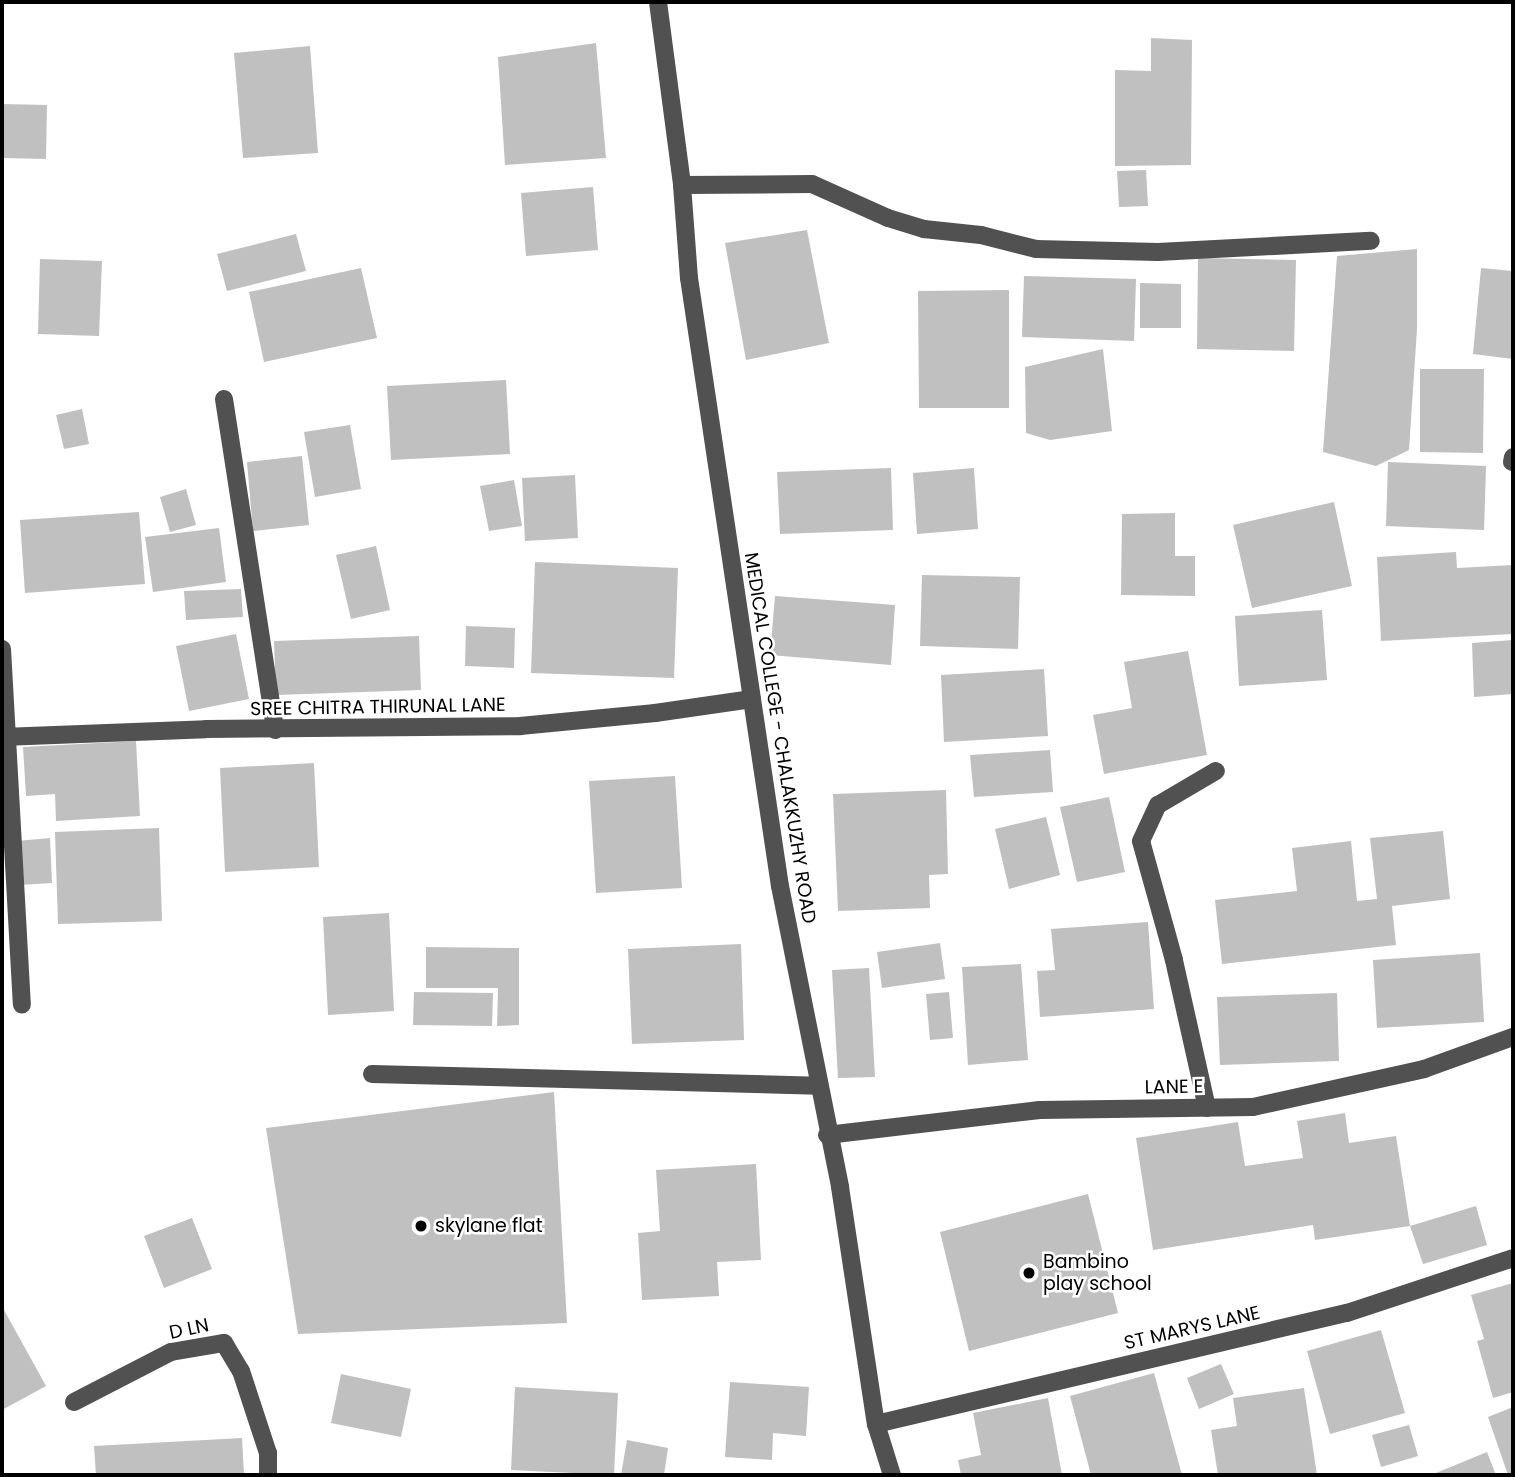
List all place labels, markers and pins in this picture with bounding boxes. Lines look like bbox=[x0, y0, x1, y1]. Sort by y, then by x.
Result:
place label: skylane flat bbox=[435, 1215, 543, 1237]
marker: skylane flat bbox=[413, 1218, 429, 1234]
place label: Bambino play school bbox=[1043, 1251, 1152, 1295]
marker: Bambino play school bbox=[1021, 1265, 1037, 1281]

